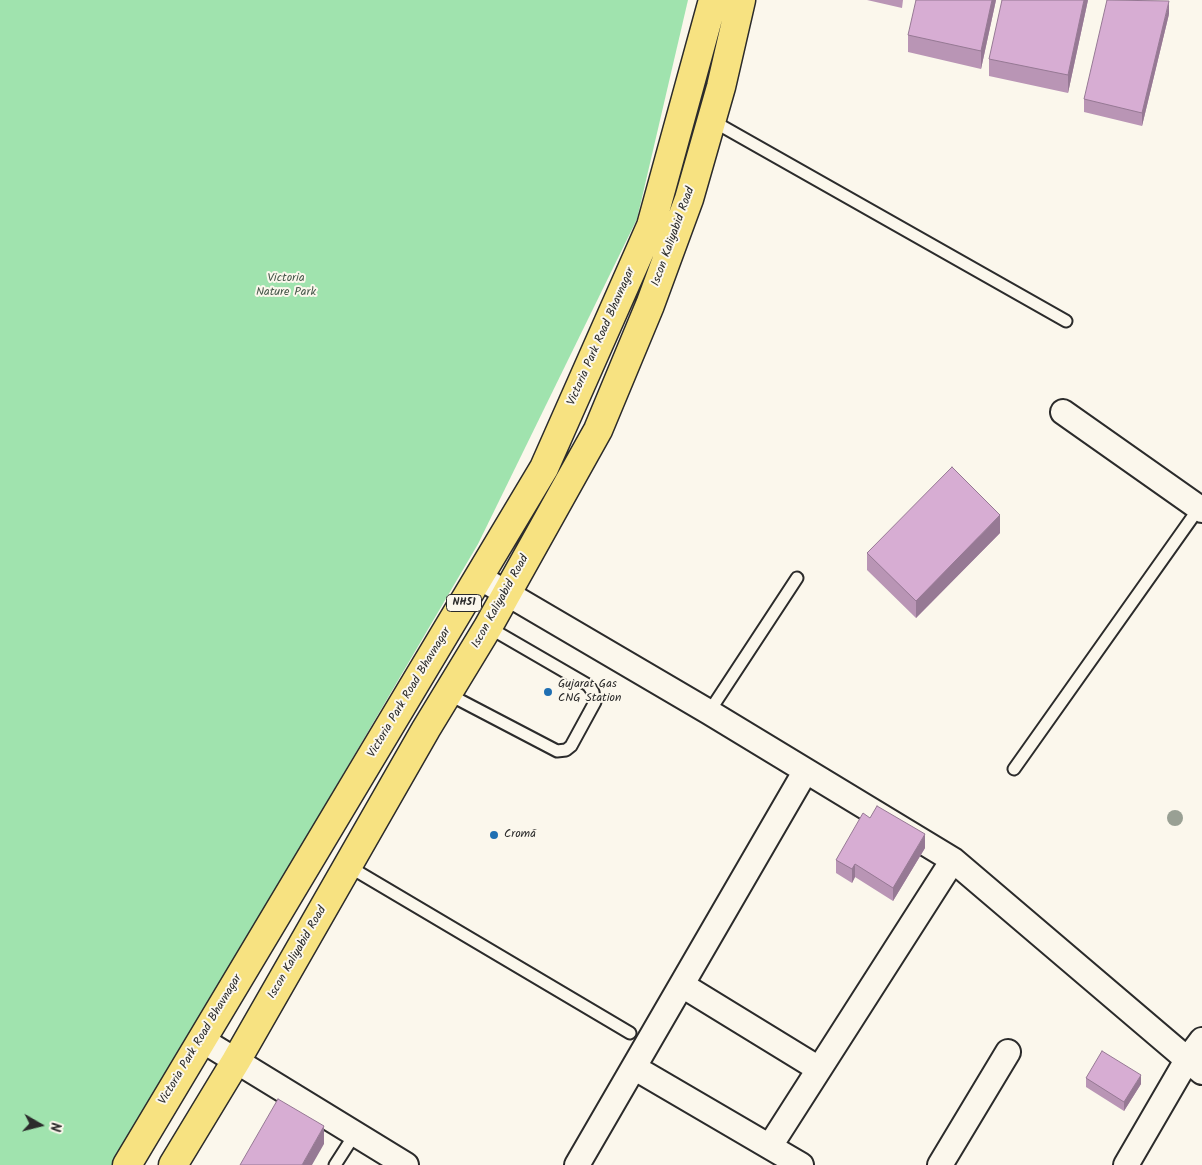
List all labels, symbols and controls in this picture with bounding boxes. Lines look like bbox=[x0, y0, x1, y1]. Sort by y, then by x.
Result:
street label: Iscon Kaliyabid Road bbox=[649, 185, 699, 289]
street label: Victoria Park Road Bhavnagar bbox=[565, 266, 639, 408]
park label: Victoria Nature Park bbox=[256, 272, 316, 300]
street label: Iscon Kaliyabid Road bbox=[469, 553, 533, 651]
road number: NH51 bbox=[446, 594, 482, 612]
street label: Victoria Park Road Bhavnagar bbox=[365, 625, 455, 761]
place label: Gujarat Gas CNG Station bbox=[558, 678, 621, 706]
marker: Gujarat Gas CNG Station bbox=[542, 686, 554, 698]
place label: Cromā bbox=[504, 828, 536, 842]
marker: Cromā bbox=[488, 829, 500, 841]
street label: Iscon Kaliyabid Road bbox=[266, 904, 330, 1002]
street label: Victoria Park Road Bhavnagar bbox=[156, 972, 246, 1108]
north arrow bbox=[15, 1100, 65, 1150]
text: N bbox=[43, 1121, 66, 1133]

